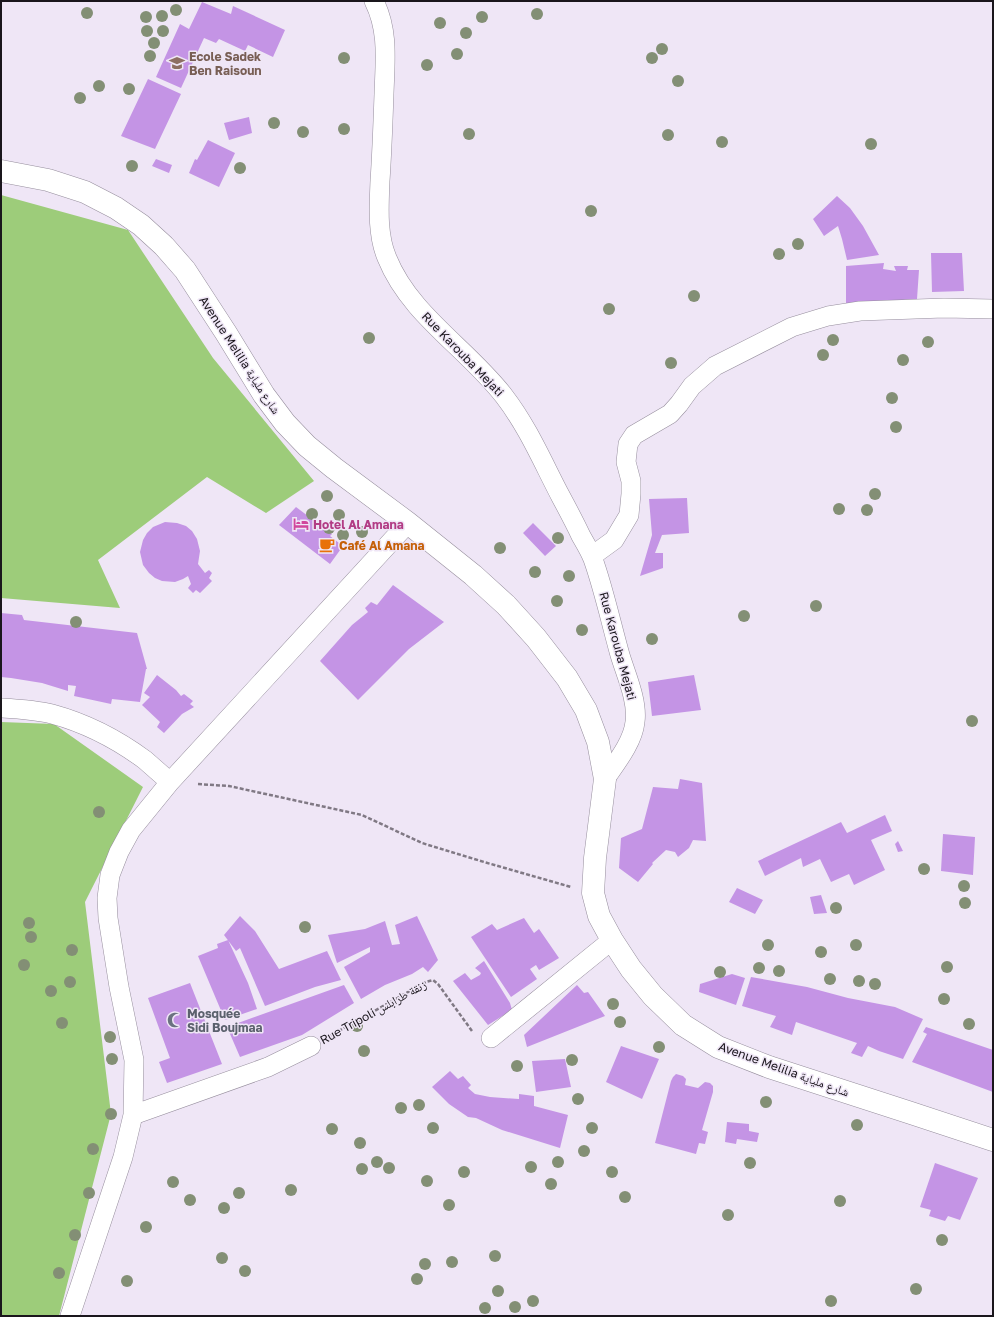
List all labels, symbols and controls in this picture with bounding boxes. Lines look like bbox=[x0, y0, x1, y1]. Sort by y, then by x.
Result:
place label: Ecole Sadek Ben Raisoun bbox=[189, 49, 262, 78]
school or university icon: Ecole Sadek Ben Raisoun bbox=[168, 54, 186, 72]
street label: Avenue Melilia شارع ملياية bbox=[195, 293, 284, 417]
street label: Rue Karouba Mejati bbox=[419, 309, 507, 399]
hotel icon: Hotel Al Amana bbox=[292, 515, 310, 533]
place label: Hotel Al Amana bbox=[313, 517, 404, 532]
cafe icon: Café Al Amana bbox=[318, 536, 336, 554]
place label: Café Al Amana bbox=[339, 538, 425, 553]
street label: Rue Karouba Mejati bbox=[596, 590, 640, 702]
street label: Rue Tripoli زنقة طرابلس bbox=[317, 976, 429, 1048]
place label: Mosquée Sidi Boujmaa bbox=[187, 1006, 263, 1035]
mosque icon: Mosquée Sidi Boujmaa bbox=[166, 1011, 184, 1029]
street label: Avenue Melilia شارع ملياية bbox=[716, 1038, 851, 1101]

